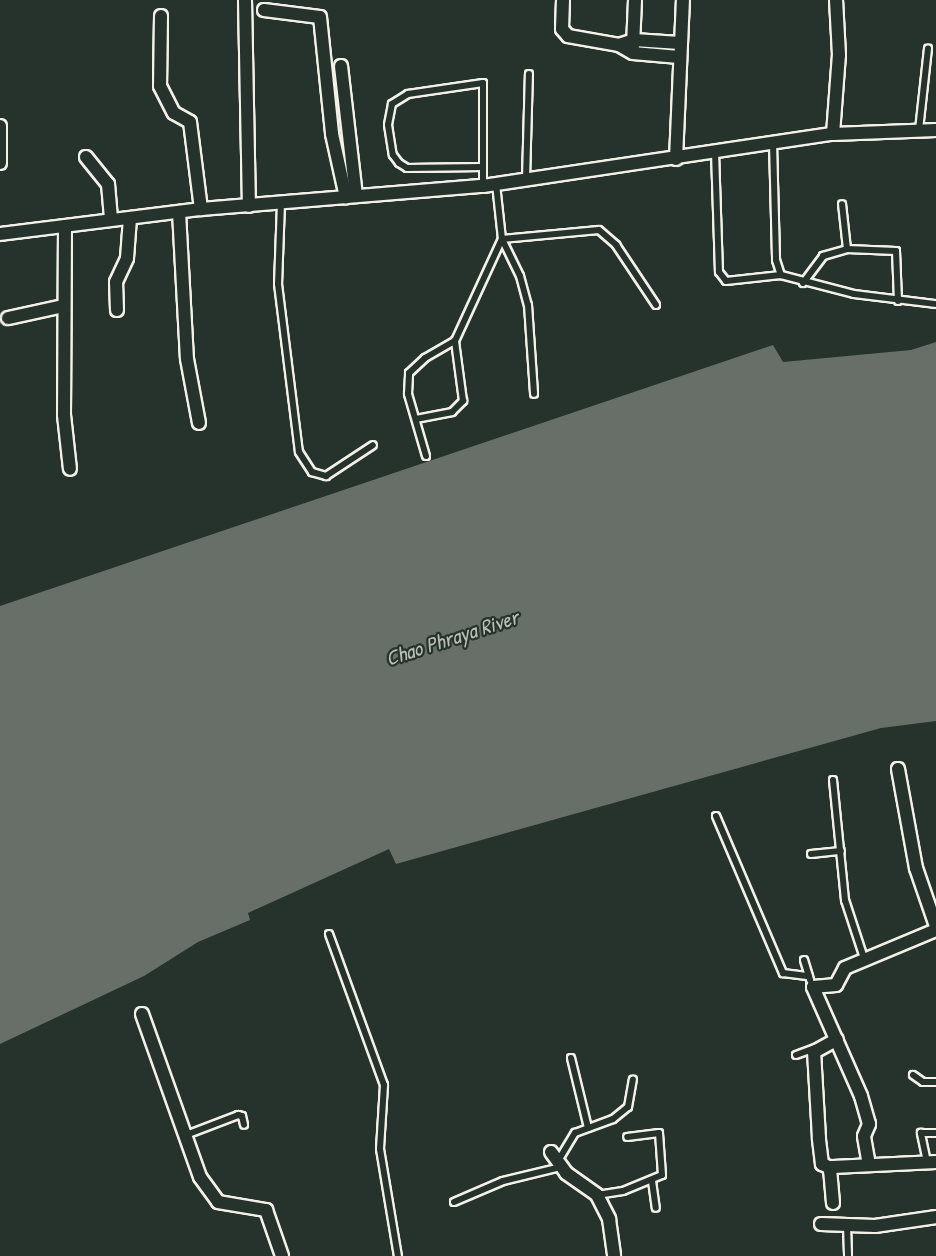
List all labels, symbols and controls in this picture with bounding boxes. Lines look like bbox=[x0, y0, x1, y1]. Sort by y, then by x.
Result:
water label: Chao Phraya River bbox=[382, 605, 522, 671]

